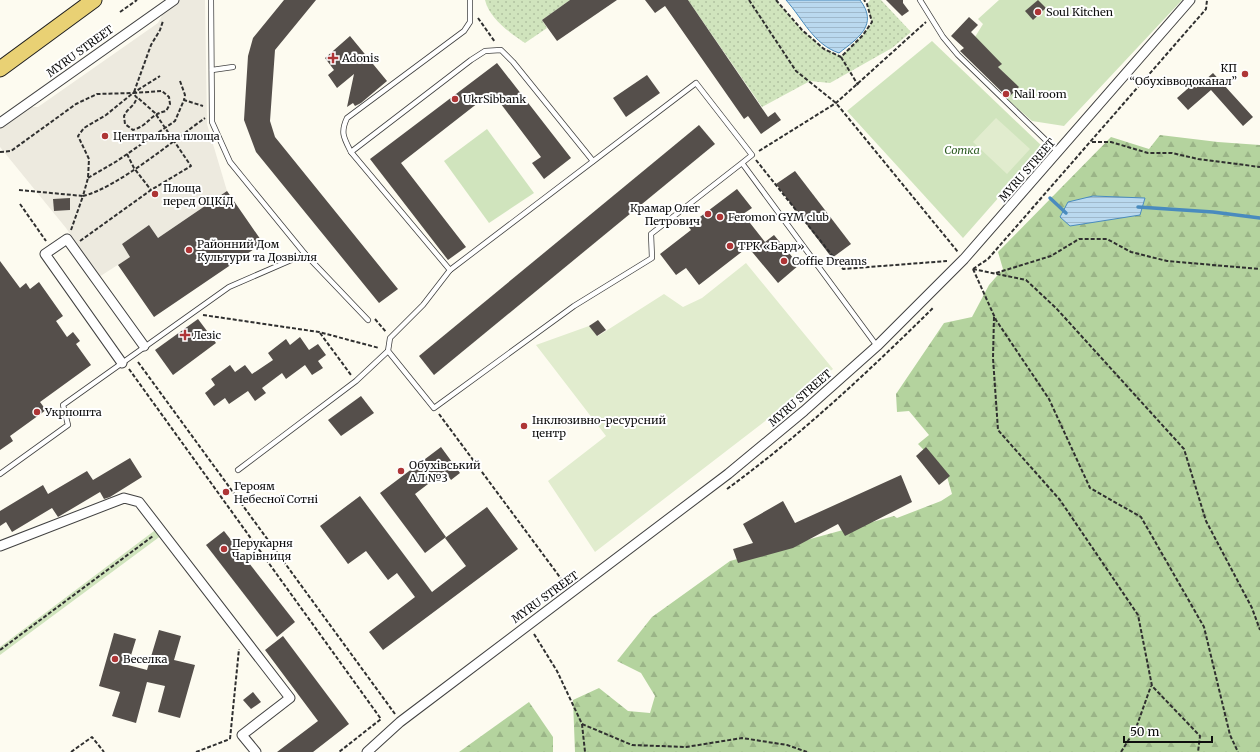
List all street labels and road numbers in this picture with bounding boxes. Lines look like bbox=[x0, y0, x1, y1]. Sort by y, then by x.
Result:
street label: MYRU STREET bbox=[44, 22, 117, 80]
street label: MYRU STREET bbox=[996, 135, 1059, 205]
street label: MYRU STREET bbox=[765, 366, 835, 429]
street label: MYRU STREET bbox=[509, 568, 582, 626]

